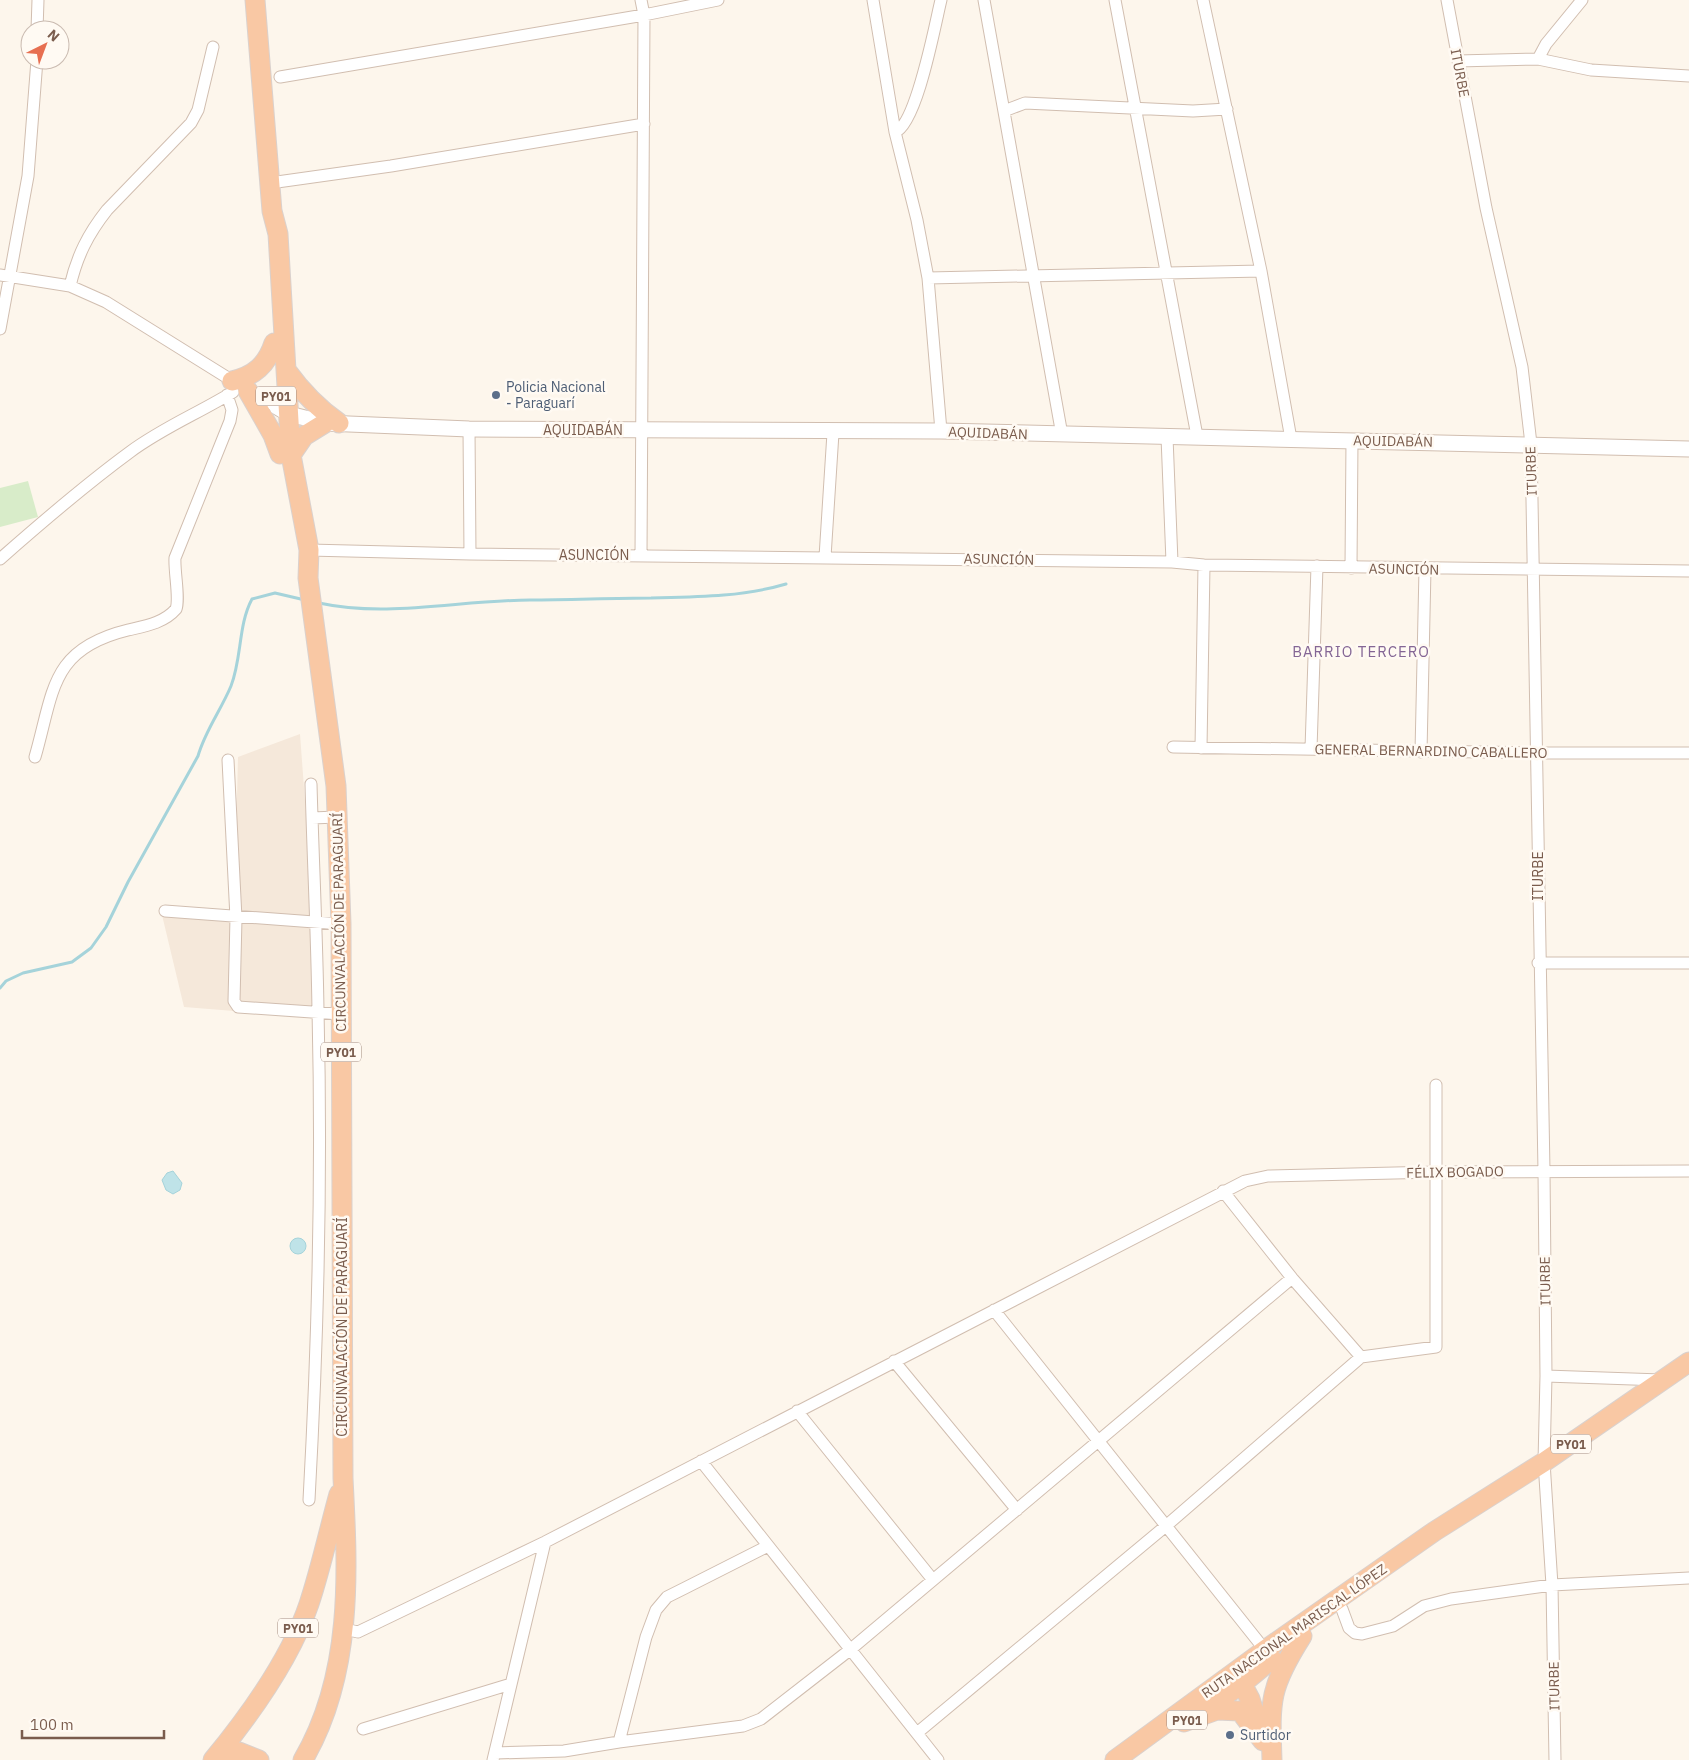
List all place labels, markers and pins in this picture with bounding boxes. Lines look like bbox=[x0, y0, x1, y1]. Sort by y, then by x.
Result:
place label: Policia Nacional - Paraguarí bbox=[506, 378, 606, 412]
marker: Policia Nacional - Paraguarí bbox=[490, 389, 502, 401]
place label: Surtidor bbox=[1240, 1726, 1291, 1744]
marker: Surtidor bbox=[1224, 1729, 1236, 1741]

